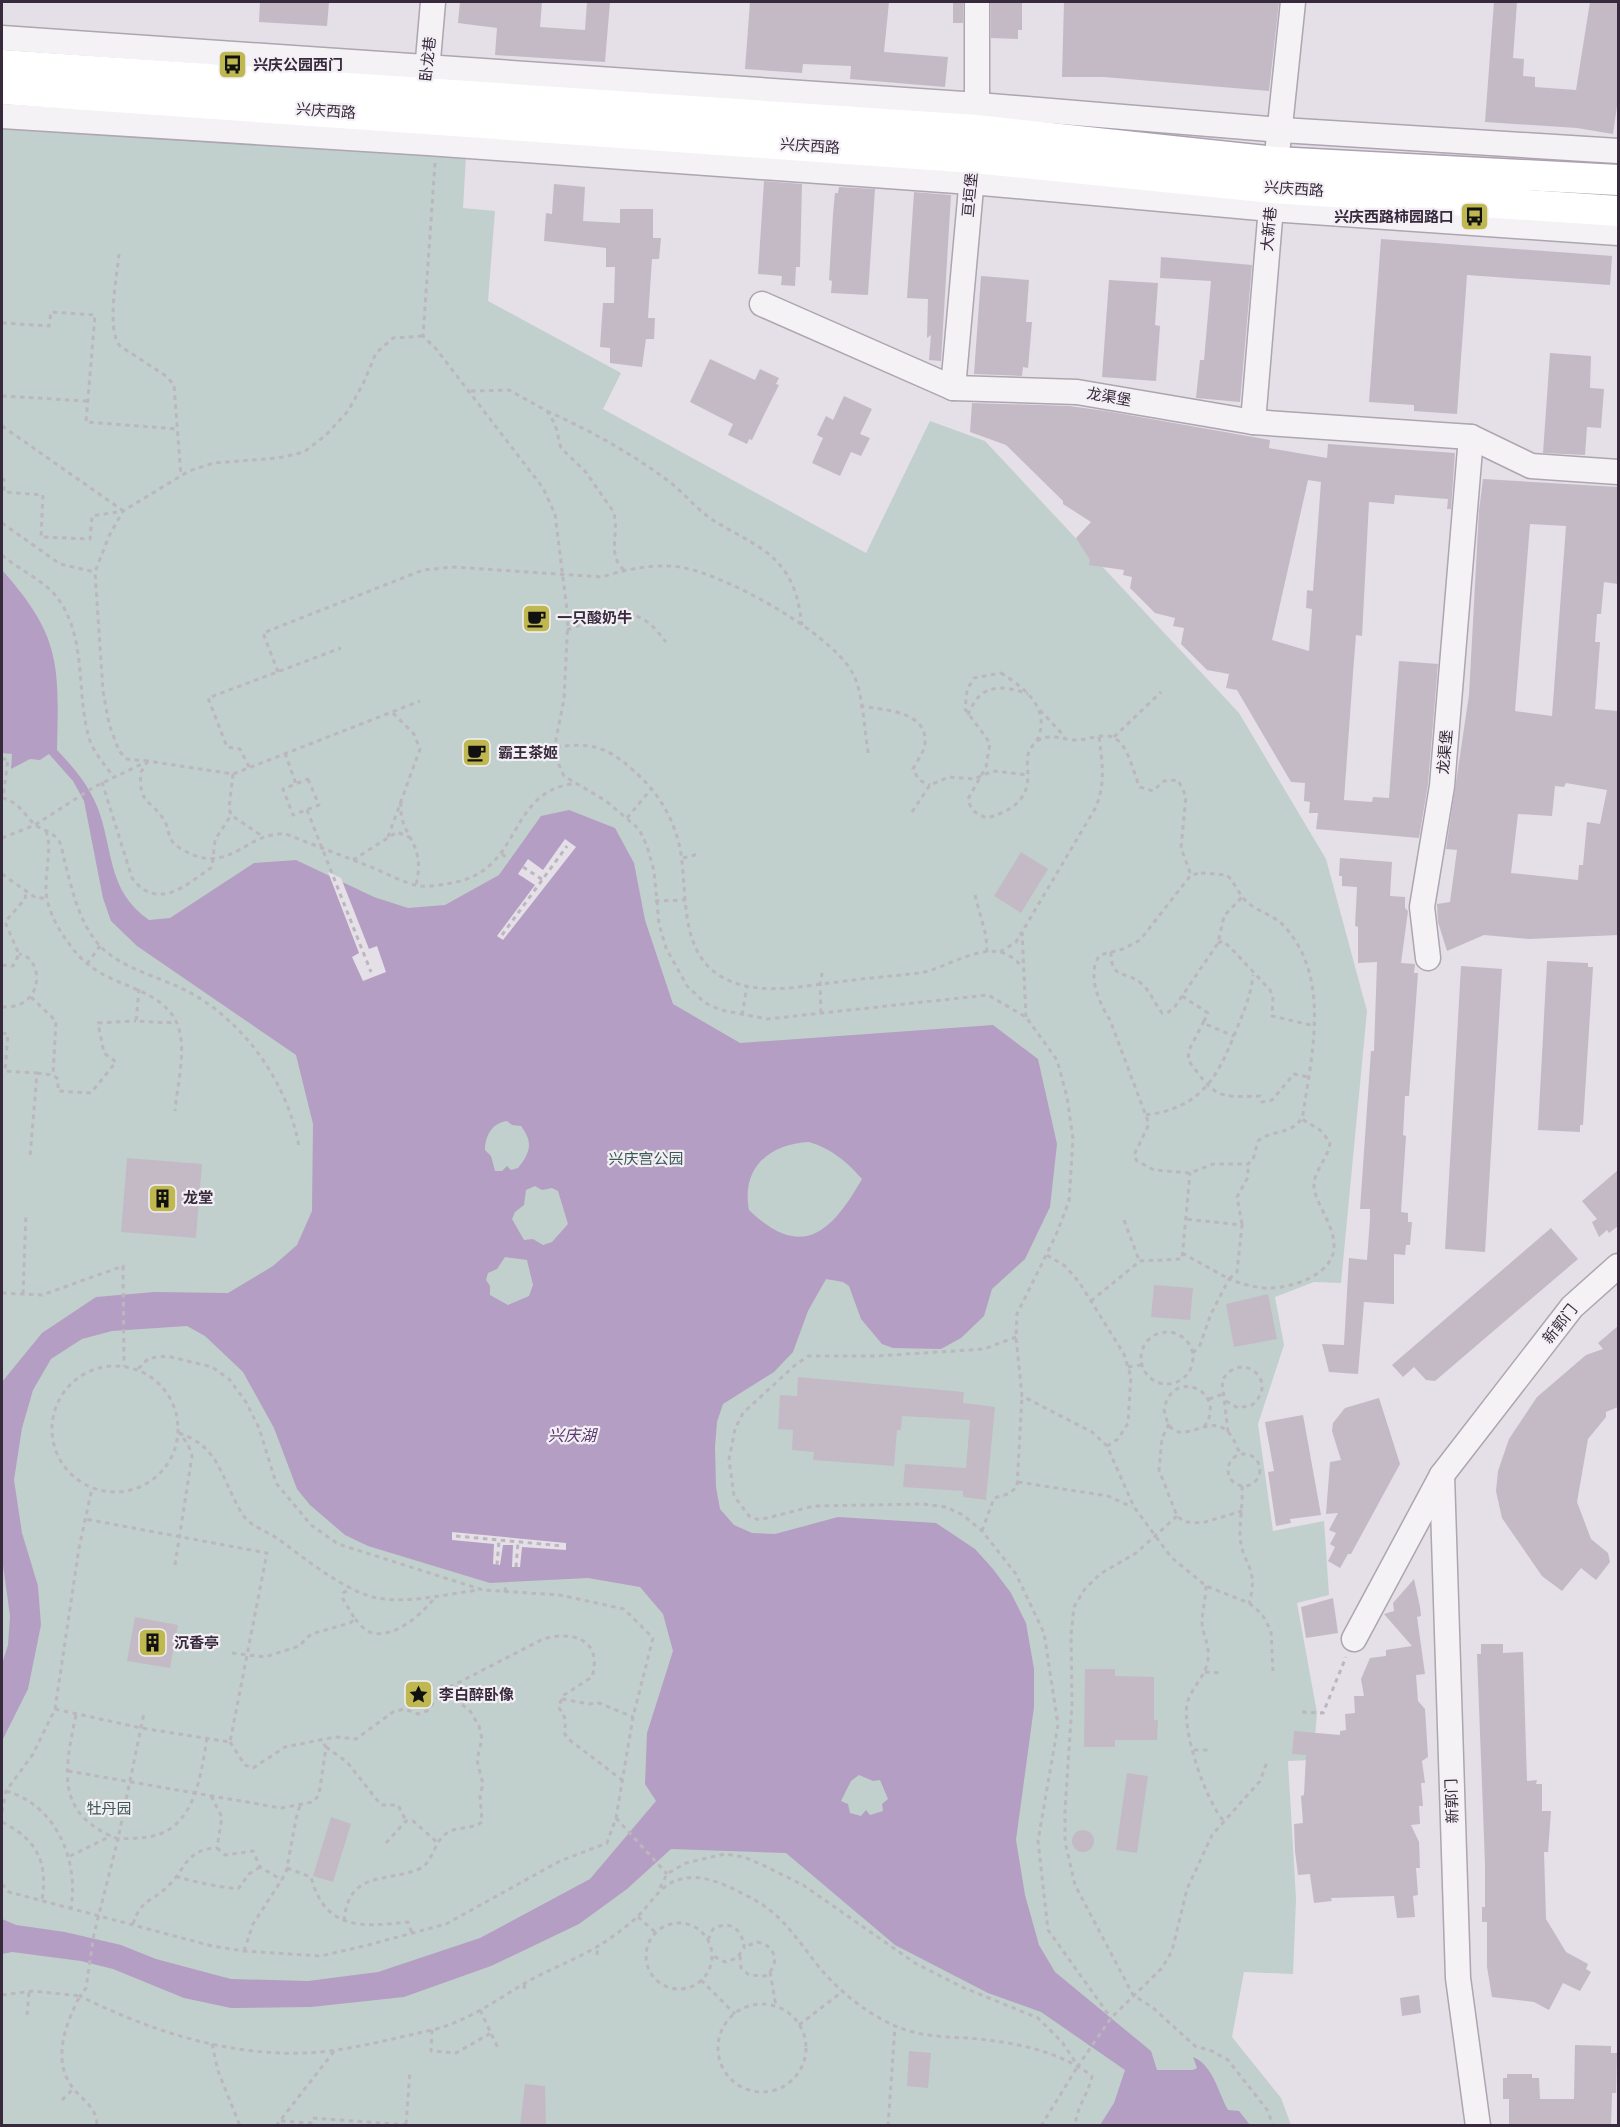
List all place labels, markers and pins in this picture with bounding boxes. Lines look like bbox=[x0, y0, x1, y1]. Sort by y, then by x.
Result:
bus stop icon: 兴庆公园西门 bbox=[216, 49, 248, 81]
place label: 兴庆公园西门 bbox=[253, 55, 343, 74]
bus stop icon: 兴庆西路柿园路口 bbox=[1459, 201, 1491, 233]
place label: 兴庆西路柿园路口 bbox=[1334, 207, 1454, 226]
cafe icon: 一只酸奶牛 bbox=[520, 602, 552, 634]
place label: 一只酸奶牛 bbox=[557, 608, 632, 627]
cafe icon: 霸王茶姬 bbox=[461, 737, 493, 769]
place label: 霸王茶姬 bbox=[498, 743, 558, 762]
building icon: 龙堂 bbox=[146, 1182, 178, 1214]
place label: 龙堂 bbox=[183, 1188, 213, 1207]
building icon: 沉香亭 bbox=[137, 1627, 169, 1659]
place label: 沉香亭 bbox=[174, 1633, 219, 1652]
place icon: 李白醉卧像 bbox=[402, 1679, 434, 1711]
place label: 李白醉卧像 bbox=[439, 1685, 514, 1704]

